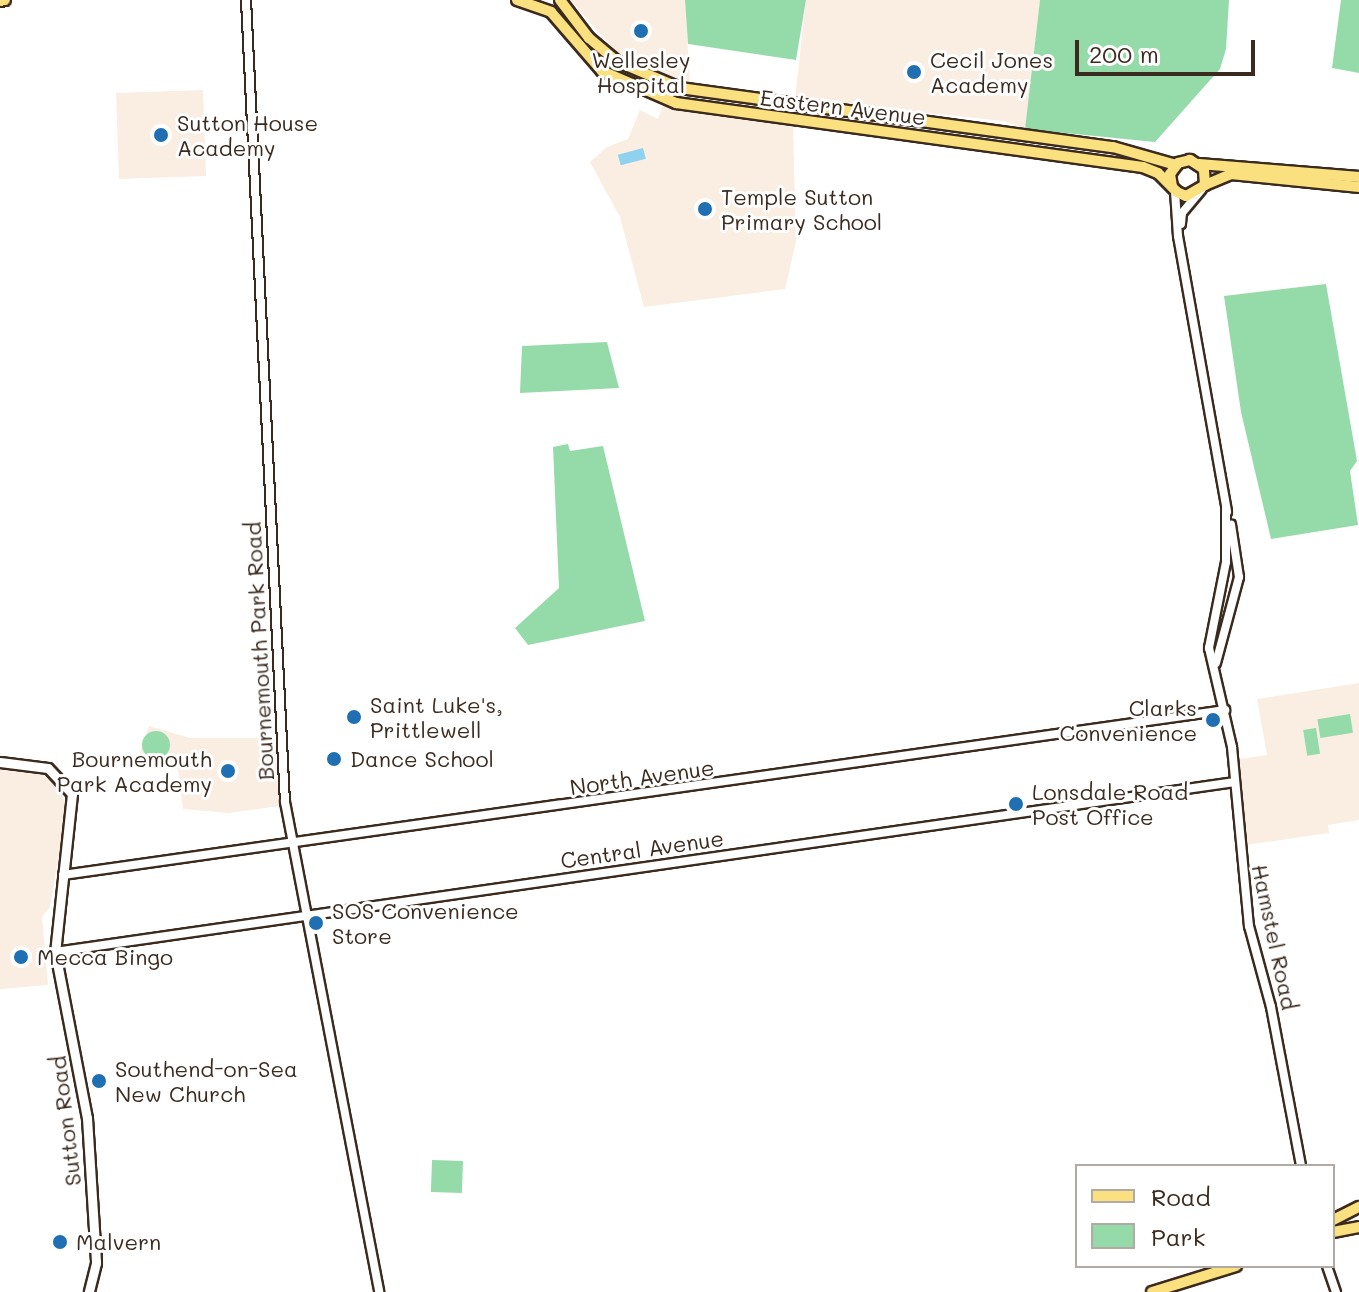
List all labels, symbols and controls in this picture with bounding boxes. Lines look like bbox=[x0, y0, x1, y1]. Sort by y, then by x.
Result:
marker: Wellesley Hospital bbox=[630, 20, 652, 42]
scale bar bbox=[1079, 24, 1259, 74]
text: 200 m bbox=[1089, 38, 1159, 69]
place label: Wellesley Hospital bbox=[592, 46, 690, 98]
place label: Cecil Jones Academy bbox=[930, 46, 1053, 98]
marker: Cecil Jones Academy bbox=[905, 63, 923, 81]
street label: Eastern Avenue bbox=[759, 84, 927, 130]
place label: Sutton House Academy bbox=[177, 109, 318, 160]
marker: Sutton House Academy bbox=[152, 126, 170, 144]
place label: Temple Sutton Primary School bbox=[721, 183, 882, 234]
marker: Temple Sutton Primary School bbox=[696, 200, 714, 218]
street label: Bournemouth Park Road bbox=[239, 521, 279, 781]
place label: Saint Luke's, Prittlewell bbox=[370, 691, 503, 742]
place label: Clarks Convenience bbox=[1060, 694, 1197, 746]
marker: Saint Luke's, Prittlewell bbox=[345, 708, 363, 726]
marker: Clarks Convenience bbox=[1204, 711, 1222, 729]
place label: Bournemouth Park Academy bbox=[57, 745, 212, 796]
place label: Dance School bbox=[350, 746, 494, 772]
marker: Dance School bbox=[325, 750, 343, 768]
street label: North Avenue bbox=[568, 754, 716, 800]
marker: Bournemouth Park Academy bbox=[219, 762, 237, 780]
place label: Lonsdale Road Post Office bbox=[1032, 778, 1188, 830]
marker: Lonsdale Road Post Office bbox=[1007, 795, 1025, 813]
street label: Central Avenue bbox=[559, 824, 725, 874]
street label: Hamstel Road bbox=[1247, 862, 1303, 1012]
place label: SOS Convenience Store bbox=[332, 897, 519, 948]
marker: SOS Convenience Store bbox=[307, 914, 325, 932]
place label: Mecca Bingo bbox=[37, 944, 173, 970]
marker: Mecca Bingo bbox=[12, 948, 30, 966]
street label: Sutton Road bbox=[44, 1054, 86, 1188]
place label: Southend-on-Sea New Church bbox=[115, 1055, 298, 1106]
marker: Southend-on-Sea New Church bbox=[90, 1072, 108, 1090]
legend bbox=[1075, 1164, 1335, 1268]
text: Road bbox=[1151, 1181, 1211, 1212]
text: Park bbox=[1151, 1221, 1205, 1252]
place label: Malvern bbox=[76, 1229, 161, 1255]
marker: Malvern bbox=[51, 1233, 69, 1251]

